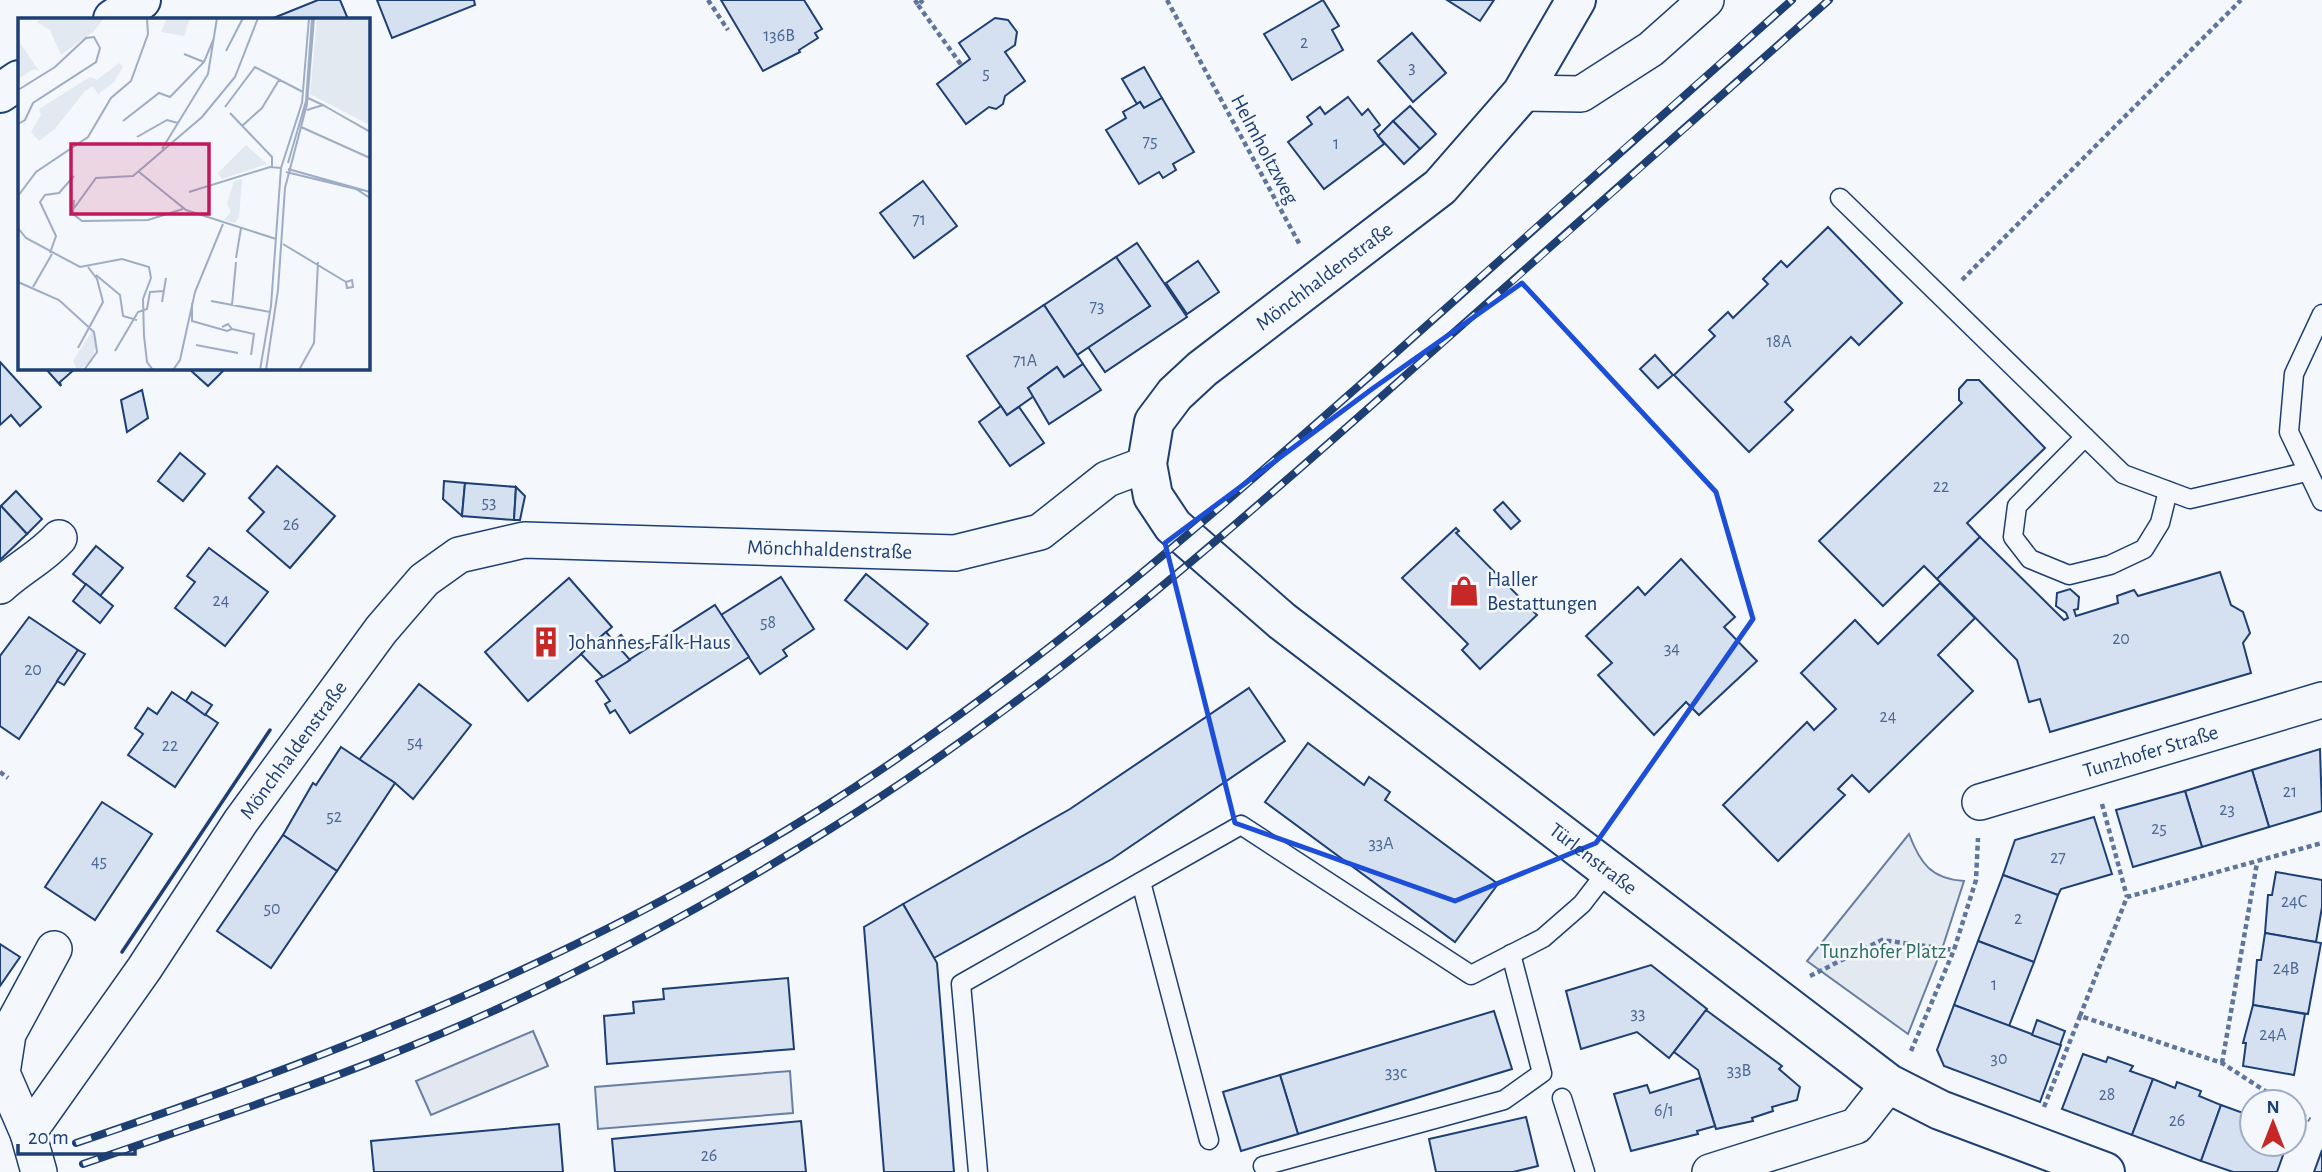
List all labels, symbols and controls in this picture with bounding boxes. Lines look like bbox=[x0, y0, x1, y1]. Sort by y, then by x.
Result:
inset map bbox=[18, 18, 369, 369]
house number: 136B bbox=[763, 27, 795, 45]
house number: 2 bbox=[1300, 34, 1308, 52]
house number: 3 bbox=[1408, 59, 1416, 77]
house number: 5 bbox=[982, 65, 990, 83]
street label: Helmholtzweg bbox=[1227, 91, 1303, 208]
house number: 75 bbox=[1142, 133, 1158, 151]
house number: 1 bbox=[1333, 135, 1339, 153]
house number: 71 bbox=[912, 211, 926, 229]
street label: Mönchhaldenstraße bbox=[1252, 218, 1397, 335]
house number: 73 bbox=[1090, 298, 1104, 316]
house number: 18A bbox=[1766, 333, 1792, 351]
house number: 71A bbox=[1013, 352, 1038, 370]
house number: 22 bbox=[1933, 478, 1949, 496]
house number: 53 bbox=[482, 494, 496, 512]
house number: 26 bbox=[283, 516, 299, 534]
street label: Mönchhaldenstraße bbox=[747, 537, 913, 563]
place label: Haller Bestattungen bbox=[1487, 569, 1597, 614]
shop icon: Haller Bestattungen bbox=[1447, 574, 1481, 608]
house number: 24 bbox=[213, 592, 230, 610]
house number: 58 bbox=[760, 614, 776, 632]
building icon: Johannes-Falk-Haus bbox=[529, 625, 563, 659]
house number: 20 bbox=[2112, 630, 2130, 648]
place label: Johannes-Falk-Haus bbox=[569, 632, 731, 653]
house number: 34 bbox=[1664, 640, 1680, 658]
house number: 20 bbox=[24, 661, 42, 679]
street label: Mönchhaldenstraße bbox=[236, 677, 351, 823]
house number: 24 bbox=[1880, 708, 1897, 726]
street label: Tunzhofer Straße bbox=[2081, 722, 2221, 782]
house number: 54 bbox=[407, 734, 423, 752]
house number: 22 bbox=[162, 737, 178, 755]
house number: 21 bbox=[2283, 783, 2297, 801]
house number: 23 bbox=[2219, 801, 2235, 819]
house number: 52 bbox=[326, 808, 342, 826]
street label: Türlenstraße bbox=[1545, 819, 1641, 899]
house number: 25 bbox=[2151, 820, 2167, 838]
house number: 33A bbox=[1368, 835, 1394, 853]
house number: 27 bbox=[2050, 849, 2066, 867]
house number: 45 bbox=[91, 853, 107, 871]
house number: 24C bbox=[2281, 893, 2307, 911]
house number: 50 bbox=[263, 900, 281, 918]
house number: 2 bbox=[2014, 910, 2022, 928]
park label: Tunzhofer Platz bbox=[1820, 941, 1946, 962]
house number: 24B bbox=[2273, 960, 2299, 978]
house number: 1 bbox=[1991, 976, 1997, 994]
house number: 33 bbox=[1631, 1005, 1645, 1023]
house number: 24A bbox=[2259, 1026, 2287, 1044]
house number: 30 bbox=[1991, 1050, 2007, 1068]
house number: 33B bbox=[1727, 1062, 1751, 1080]
house number: 33c bbox=[1385, 1064, 1407, 1082]
house number: 28 bbox=[2099, 1086, 2115, 1104]
north arrow bbox=[2238, 1088, 2308, 1158]
text: N bbox=[2266, 1098, 2280, 1117]
house number: 6/1 bbox=[1654, 1102, 1674, 1120]
scale bar bbox=[18, 1112, 135, 1156]
house number: 26 bbox=[2169, 1112, 2185, 1130]
text: 20 m bbox=[28, 1127, 69, 1148]
house number: 26 bbox=[701, 1147, 717, 1165]

